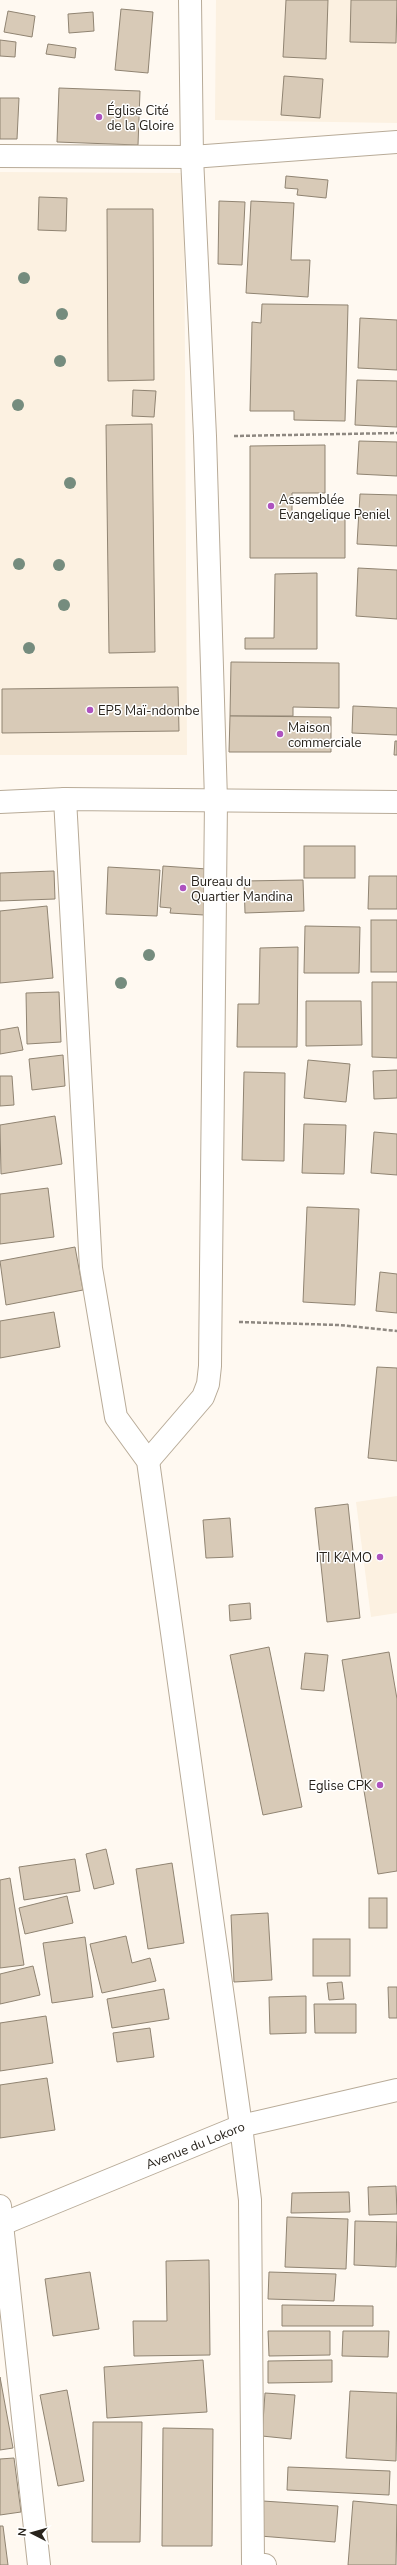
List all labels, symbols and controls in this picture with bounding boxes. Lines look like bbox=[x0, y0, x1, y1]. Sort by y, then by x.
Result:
place label: Église Cité de la Gloire bbox=[107, 101, 174, 135]
marker: Église Cité de la Gloire bbox=[94, 112, 104, 122]
place label: Assemblée Evangelique Peniel bbox=[279, 491, 390, 524]
marker: Assemblée Evangelique Peniel bbox=[266, 501, 276, 511]
place label: EP5 Maï-ndombe bbox=[98, 702, 199, 720]
marker: EP5 Maï-ndombe bbox=[85, 705, 95, 715]
place label: Maison commerciale bbox=[288, 719, 362, 752]
marker: Maison commerciale bbox=[275, 729, 285, 739]
place label: Bureau du Quartier Mandina bbox=[191, 873, 293, 906]
marker: Bureau du Quartier Mandina bbox=[178, 883, 188, 893]
place label: ITI KAMO bbox=[316, 1549, 372, 1567]
marker: ITI KAMO bbox=[375, 1552, 385, 1562]
place label: Eglise CPK bbox=[308, 1777, 373, 1795]
marker: Eglise CPK bbox=[375, 1780, 385, 1790]
street label: Avenue du Lokoro bbox=[143, 2118, 248, 2174]
north arrow bbox=[12, 2513, 52, 2553]
text: N bbox=[15, 2527, 30, 2537]

